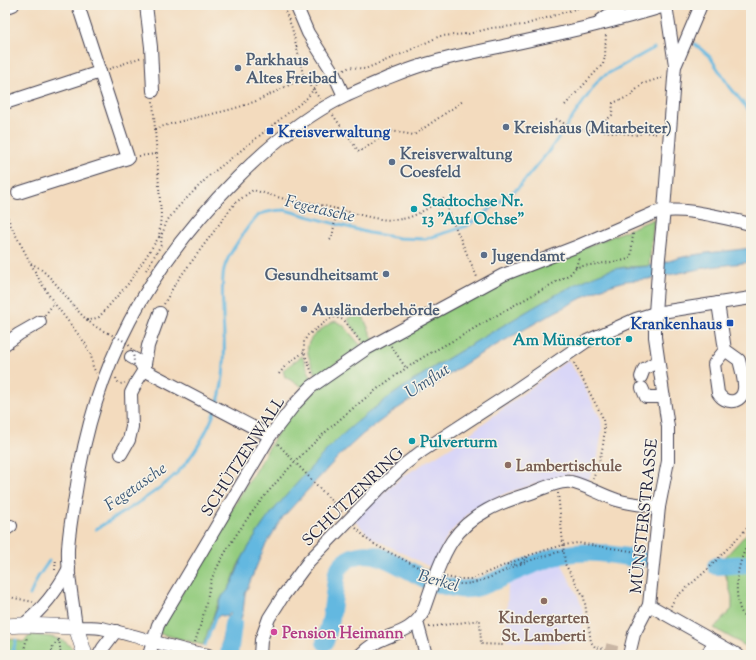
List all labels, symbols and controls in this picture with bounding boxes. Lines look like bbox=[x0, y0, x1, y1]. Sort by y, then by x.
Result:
place label: Parkhaus Altes Freibad bbox=[246, 50, 338, 91]
marker: Parkhaus Altes Freibad bbox=[233, 63, 243, 73]
place label: Kreishaus (Mitarbeiter) bbox=[514, 118, 672, 141]
place label: Kreisverwaltung bbox=[278, 122, 391, 145]
marker: Kreishaus (Mitarbeiter) bbox=[501, 122, 511, 132]
marker: Kreisverwaltung bbox=[265, 126, 275, 136]
place label: Kreisverwaltung Coesfeld bbox=[400, 144, 513, 185]
marker: Kreisverwaltung Coesfeld bbox=[387, 157, 397, 167]
water label: Fegetasche bbox=[282, 190, 357, 230]
place label: Stadtochse Nr. 13 "Auf Ochse" bbox=[422, 191, 525, 232]
marker: Stadtochse Nr. 13 "Auf Ochse" bbox=[409, 204, 419, 214]
place label: Jugendamt bbox=[490, 246, 566, 269]
marker: Jugendamt bbox=[479, 250, 489, 260]
place label: Gesundheitsamt bbox=[265, 265, 379, 288]
marker: Gesundheitsamt bbox=[381, 269, 391, 279]
place label: Ausländerbehörde bbox=[312, 300, 440, 323]
marker: Ausländerbehörde bbox=[299, 304, 309, 314]
place label: Krankenhaus bbox=[631, 314, 722, 337]
marker: Krankenhaus bbox=[725, 318, 735, 328]
place label: Am Münstertor bbox=[513, 330, 622, 353]
marker: Am Münstertor bbox=[624, 334, 634, 344]
water label: Umflut bbox=[401, 358, 455, 405]
street label: SCHÜTZENWALL bbox=[197, 393, 292, 522]
place label: Pulverturm bbox=[420, 432, 498, 455]
marker: Pulverturm bbox=[407, 436, 417, 446]
street label: MÜNSTERSTRASSE bbox=[626, 437, 665, 595]
street label: SCHÜTZENRING bbox=[298, 443, 410, 552]
place label: Lambertischule bbox=[516, 456, 623, 479]
water label: Fegetasche bbox=[100, 457, 172, 518]
marker: Lambertischule bbox=[503, 460, 513, 470]
water label: Berkel bbox=[415, 565, 462, 599]
marker: Kindergarten St. Lamberti bbox=[539, 596, 549, 606]
place label: Kindergarten St. Lamberti bbox=[498, 608, 590, 649]
place label: Pension Heimann bbox=[282, 623, 404, 646]
marker: Pension Heimann bbox=[269, 627, 279, 637]

